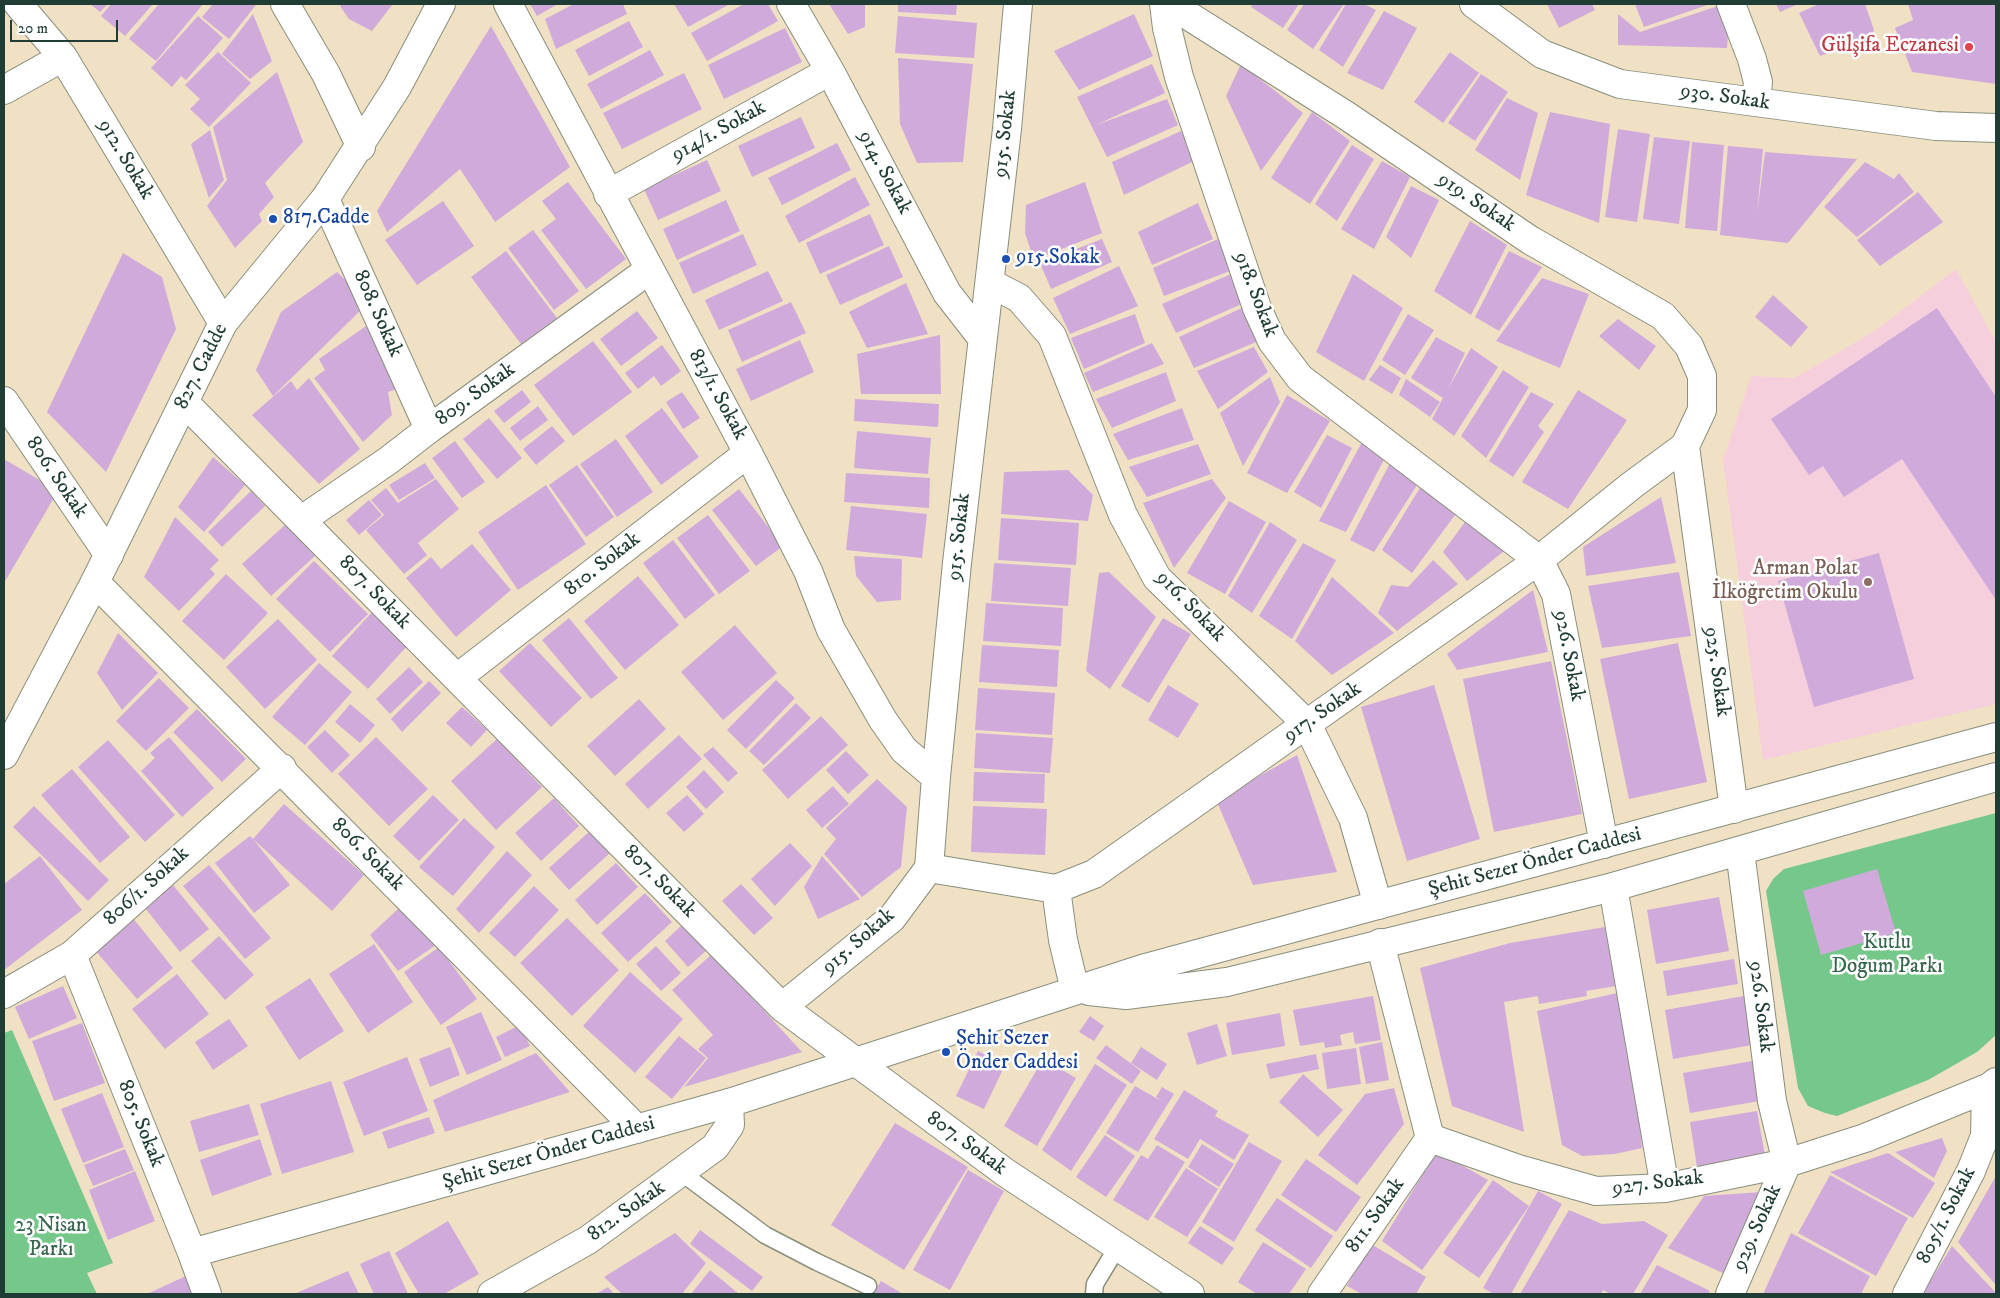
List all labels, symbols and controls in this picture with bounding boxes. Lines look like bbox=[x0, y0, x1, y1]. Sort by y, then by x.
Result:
scale bar bbox=[12, 10, 120, 42]
text: 20 m bbox=[18, 19, 48, 38]
place label: Gülşifa Eczanesi bbox=[1821, 34, 1959, 60]
marker: Gülşifa Eczanesi bbox=[1963, 41, 1975, 53]
street label: 930. Sokak bbox=[1679, 79, 1771, 117]
street label: 915. Sokak bbox=[989, 89, 1023, 179]
street label: 914/1. Sokak bbox=[667, 96, 771, 168]
street label: 912. Sokak bbox=[91, 115, 159, 205]
street label: 914. Sokak bbox=[852, 127, 916, 219]
street label: 919. Sokak bbox=[1432, 168, 1520, 238]
place label: 817.Cadde bbox=[283, 206, 369, 232]
marker: 817.Cadde bbox=[267, 213, 279, 225]
place label: 915.Sokak bbox=[1016, 246, 1100, 272]
street label: 918. Sokak bbox=[1227, 249, 1283, 341]
marker: 915.Sokak bbox=[1000, 253, 1012, 265]
street label: 808. Sokak bbox=[347, 267, 407, 361]
street label: 827. Cadde bbox=[170, 320, 234, 414]
street label: 813/1. Sokak bbox=[682, 345, 752, 445]
street label: 809. Sokak bbox=[431, 358, 521, 432]
street label: 806. Sokak bbox=[20, 432, 92, 524]
street label: 915. Sokak bbox=[943, 492, 977, 582]
street label: 810. Sokak bbox=[560, 527, 646, 603]
street label: 807. Sokak bbox=[333, 551, 415, 635]
place label: Arman Polat İlköğretim Okulu bbox=[1712, 557, 1858, 607]
street label: 916. Sokak bbox=[1150, 566, 1230, 648]
marker: Arman Polat İlköğretim Okulu bbox=[1862, 576, 1874, 588]
street label: 926. Sokak bbox=[1547, 608, 1589, 704]
street label: 925. Sokak bbox=[1697, 625, 1735, 719]
street label: 917. Sokak bbox=[1279, 677, 1367, 749]
street label: 806. Sokak bbox=[325, 813, 409, 897]
street label: Şehit Sezer Önder Caddesi bbox=[1426, 822, 1644, 904]
street label: 807. Sokak bbox=[617, 840, 701, 924]
street label: 806/1. Sokak bbox=[99, 842, 195, 932]
street label: 915. Sokak bbox=[817, 904, 901, 980]
park label: Kutlu Doğum Parkı bbox=[1831, 931, 1943, 981]
street label: 926. Sokak bbox=[1742, 960, 1778, 1054]
place label: Şehit Sezer Önder Caddesi bbox=[956, 1027, 1078, 1077]
marker: Şehit Sezer Önder Caddesi bbox=[940, 1046, 952, 1058]
street label: 805. Sokak bbox=[111, 1077, 169, 1171]
street label: 807. Sokak bbox=[921, 1106, 1011, 1182]
street label: Şehit Sezer Önder Caddesi bbox=[440, 1112, 658, 1196]
street label: 805/1. Sokak bbox=[1912, 1163, 1982, 1269]
street label: 927. Sokak bbox=[1611, 1166, 1705, 1202]
street label: 811. Sokak bbox=[1341, 1173, 1411, 1259]
street label: 812. Sokak bbox=[583, 1176, 671, 1248]
street label: 929. Sokak bbox=[1728, 1181, 1788, 1275]
park label: 23 Nisan Parkı bbox=[15, 1214, 87, 1264]

